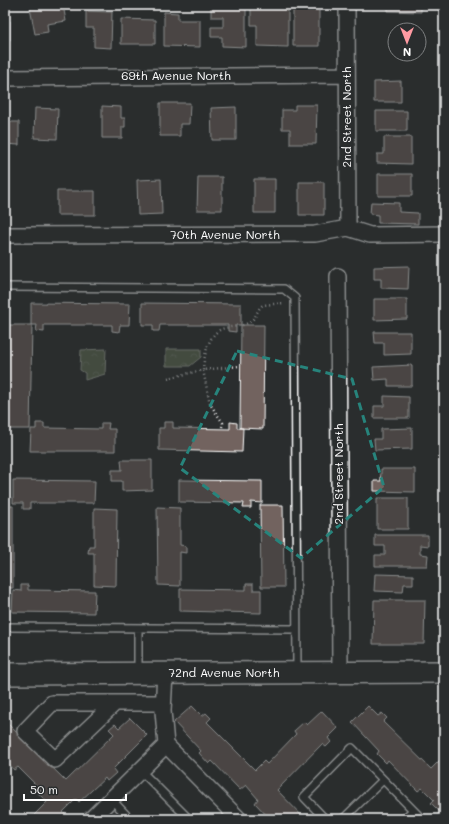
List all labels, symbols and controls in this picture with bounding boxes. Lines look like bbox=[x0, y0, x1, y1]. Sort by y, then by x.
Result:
north arrow bbox=[387, 22, 427, 62]
text: N bbox=[403, 45, 411, 60]
street label: 2nd Street North bbox=[338, 66, 354, 167]
street label: 69th Avenue North bbox=[121, 67, 231, 83]
street label: 70th Avenue North bbox=[170, 226, 280, 242]
street label: 2nd Street North bbox=[330, 423, 346, 524]
street label: 72nd Avenue North bbox=[169, 664, 280, 680]
scale bar bbox=[24, 776, 126, 802]
text: 50 m bbox=[30, 781, 58, 797]

